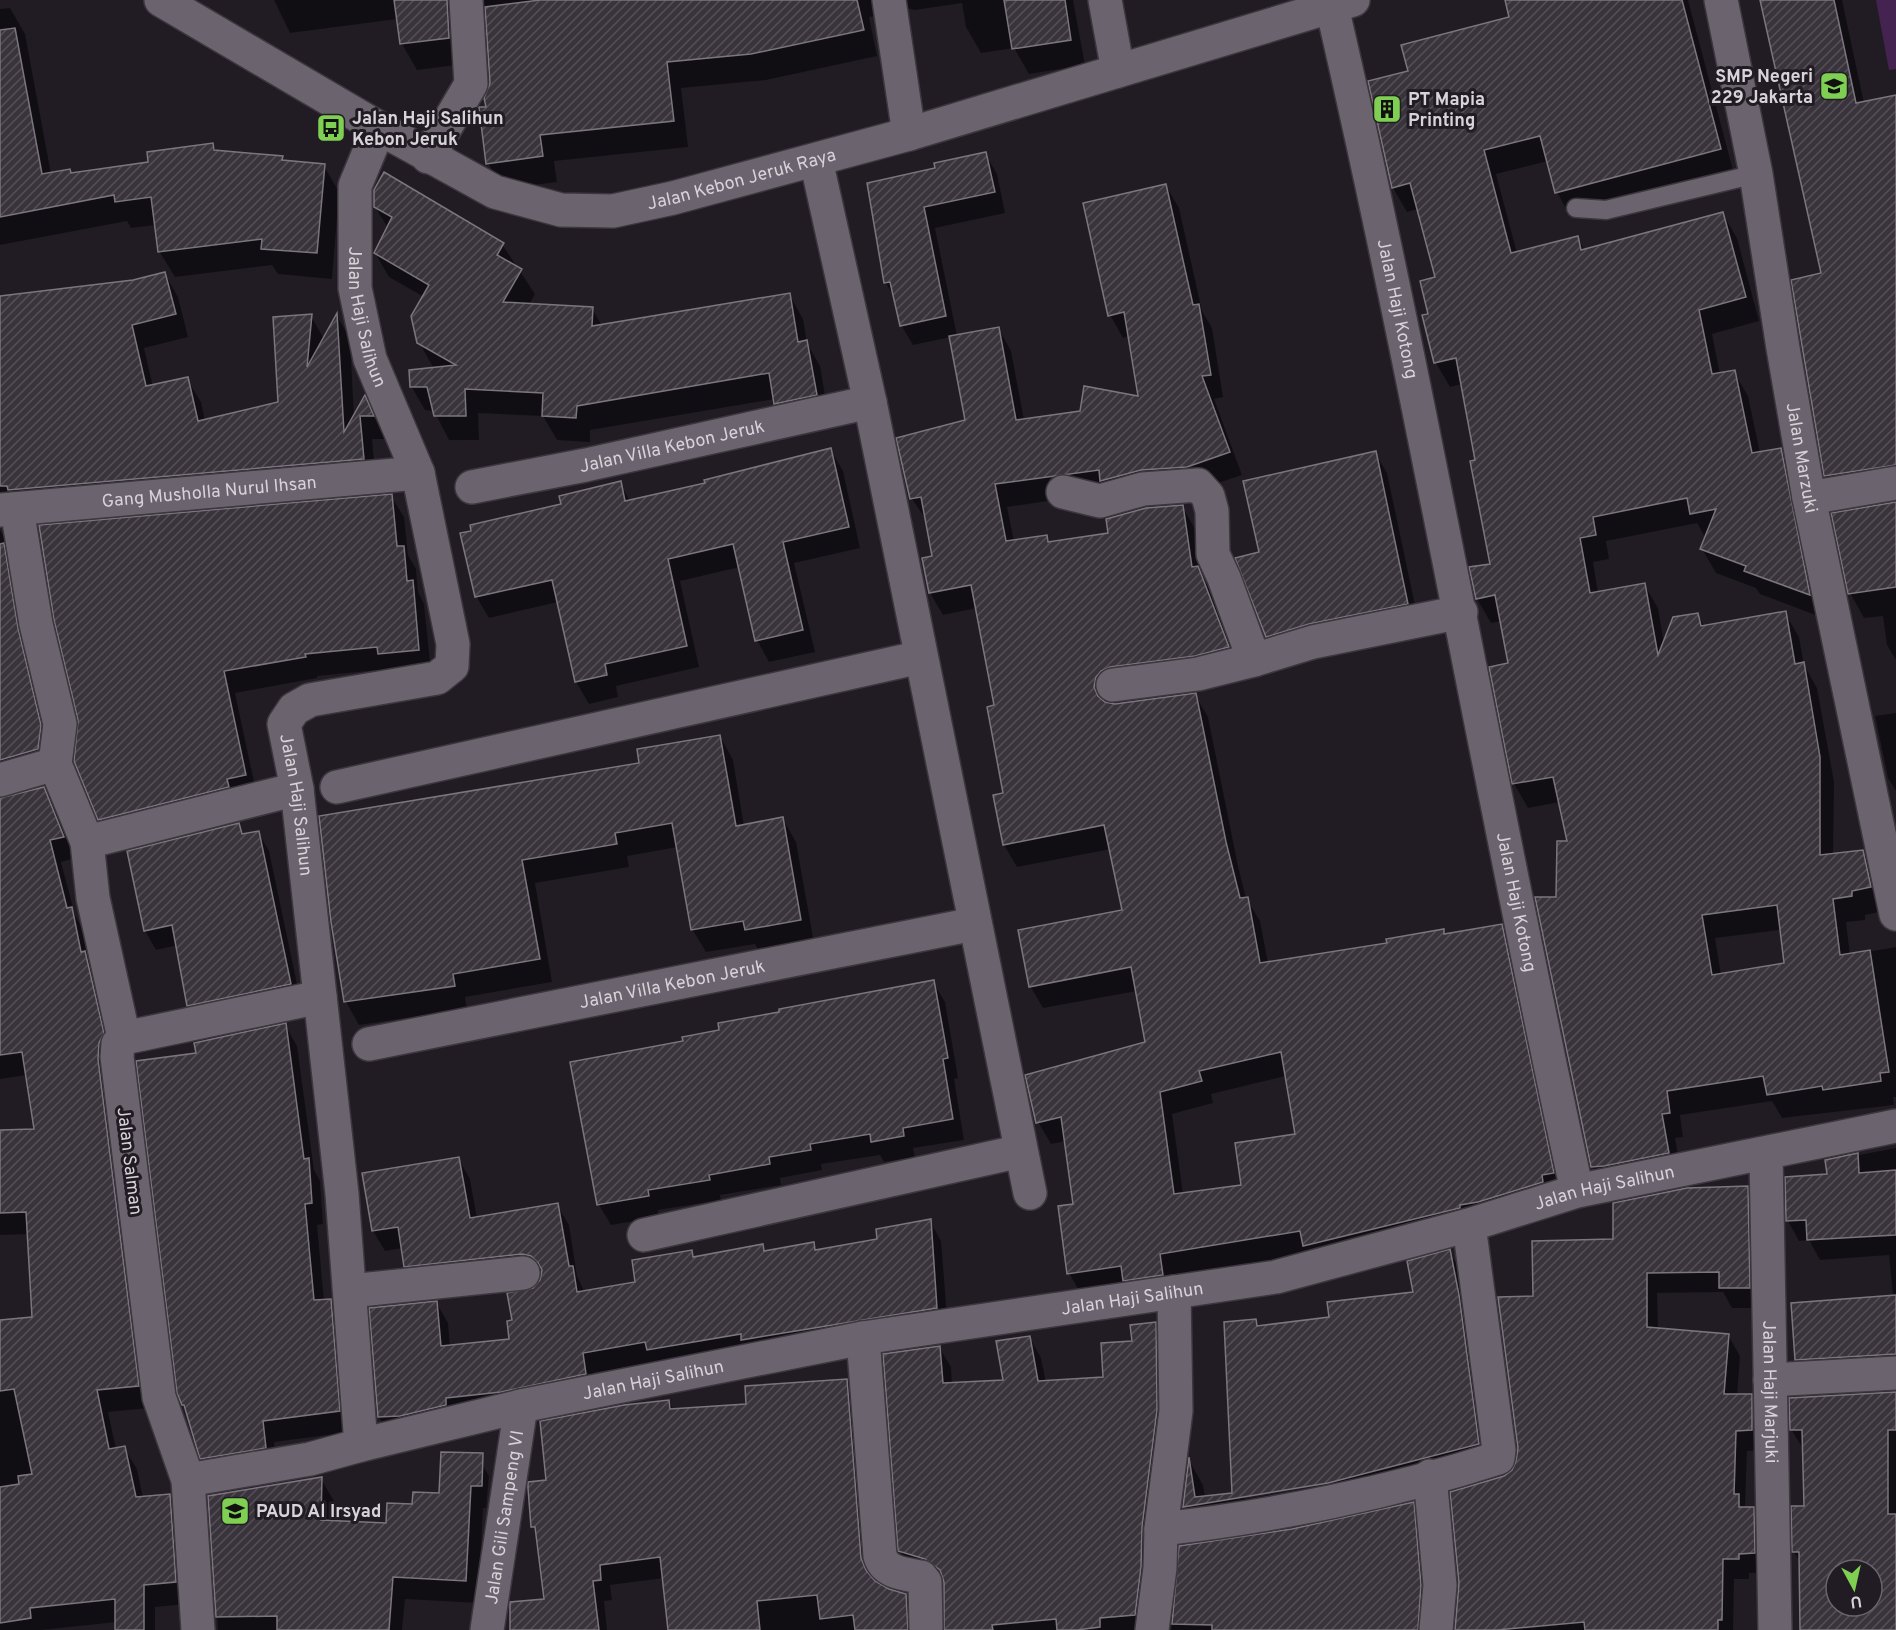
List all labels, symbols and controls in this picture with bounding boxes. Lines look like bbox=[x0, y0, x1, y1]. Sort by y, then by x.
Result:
place label: SMP Negeri 229 Jakarta bbox=[1711, 66, 1813, 110]
school or university icon: SMP Negeri 229 Jakarta bbox=[1818, 70, 1850, 102]
place label: PT Mapia Printing bbox=[1408, 89, 1485, 133]
building icon: PT Mapia Printing bbox=[1371, 93, 1403, 125]
place label: Jalan Haji Salihun Kebon Jeruk bbox=[352, 108, 504, 152]
bus stop icon: Jalan Haji Salihun Kebon Jeruk bbox=[315, 112, 347, 144]
street label: Jalan Kebon Jeruk Raya bbox=[645, 144, 839, 216]
street label: Jalan Haji Kotong bbox=[1371, 237, 1422, 381]
street label: Jalan Haji Salihun bbox=[342, 246, 391, 391]
street label: Jalan Marzuki bbox=[1780, 401, 1822, 516]
street label: Jalan Villa Kebon Jeruk bbox=[578, 416, 767, 479]
street label: Gang Musholla Nurul Ihsan bbox=[101, 472, 318, 514]
street label: Jalan Haji Salihun bbox=[273, 732, 317, 877]
street label: Jalan Haji Kotong bbox=[1490, 831, 1541, 974]
street label: Jalan Villa Kebon Jeruk bbox=[577, 956, 767, 1015]
street label: Jalan Salman bbox=[111, 1106, 147, 1216]
street label: Jalan Haji Salihun bbox=[1532, 1161, 1677, 1217]
street label: Jalan Haji Salihun bbox=[1060, 1278, 1205, 1322]
street label: Jalan Haji Marjuki bbox=[1756, 1320, 1782, 1464]
street label: Jalan Haji Salihun bbox=[581, 1356, 726, 1406]
street label: Jalan Gili Sampeng VI bbox=[481, 1429, 530, 1606]
school or university icon: PAUD Al Irsyad bbox=[219, 1495, 251, 1527]
place label: PAUD Al Irsyad bbox=[256, 1501, 381, 1524]
north arrow bbox=[1824, 1558, 1884, 1618]
text: U bbox=[1849, 1590, 1863, 1612]

